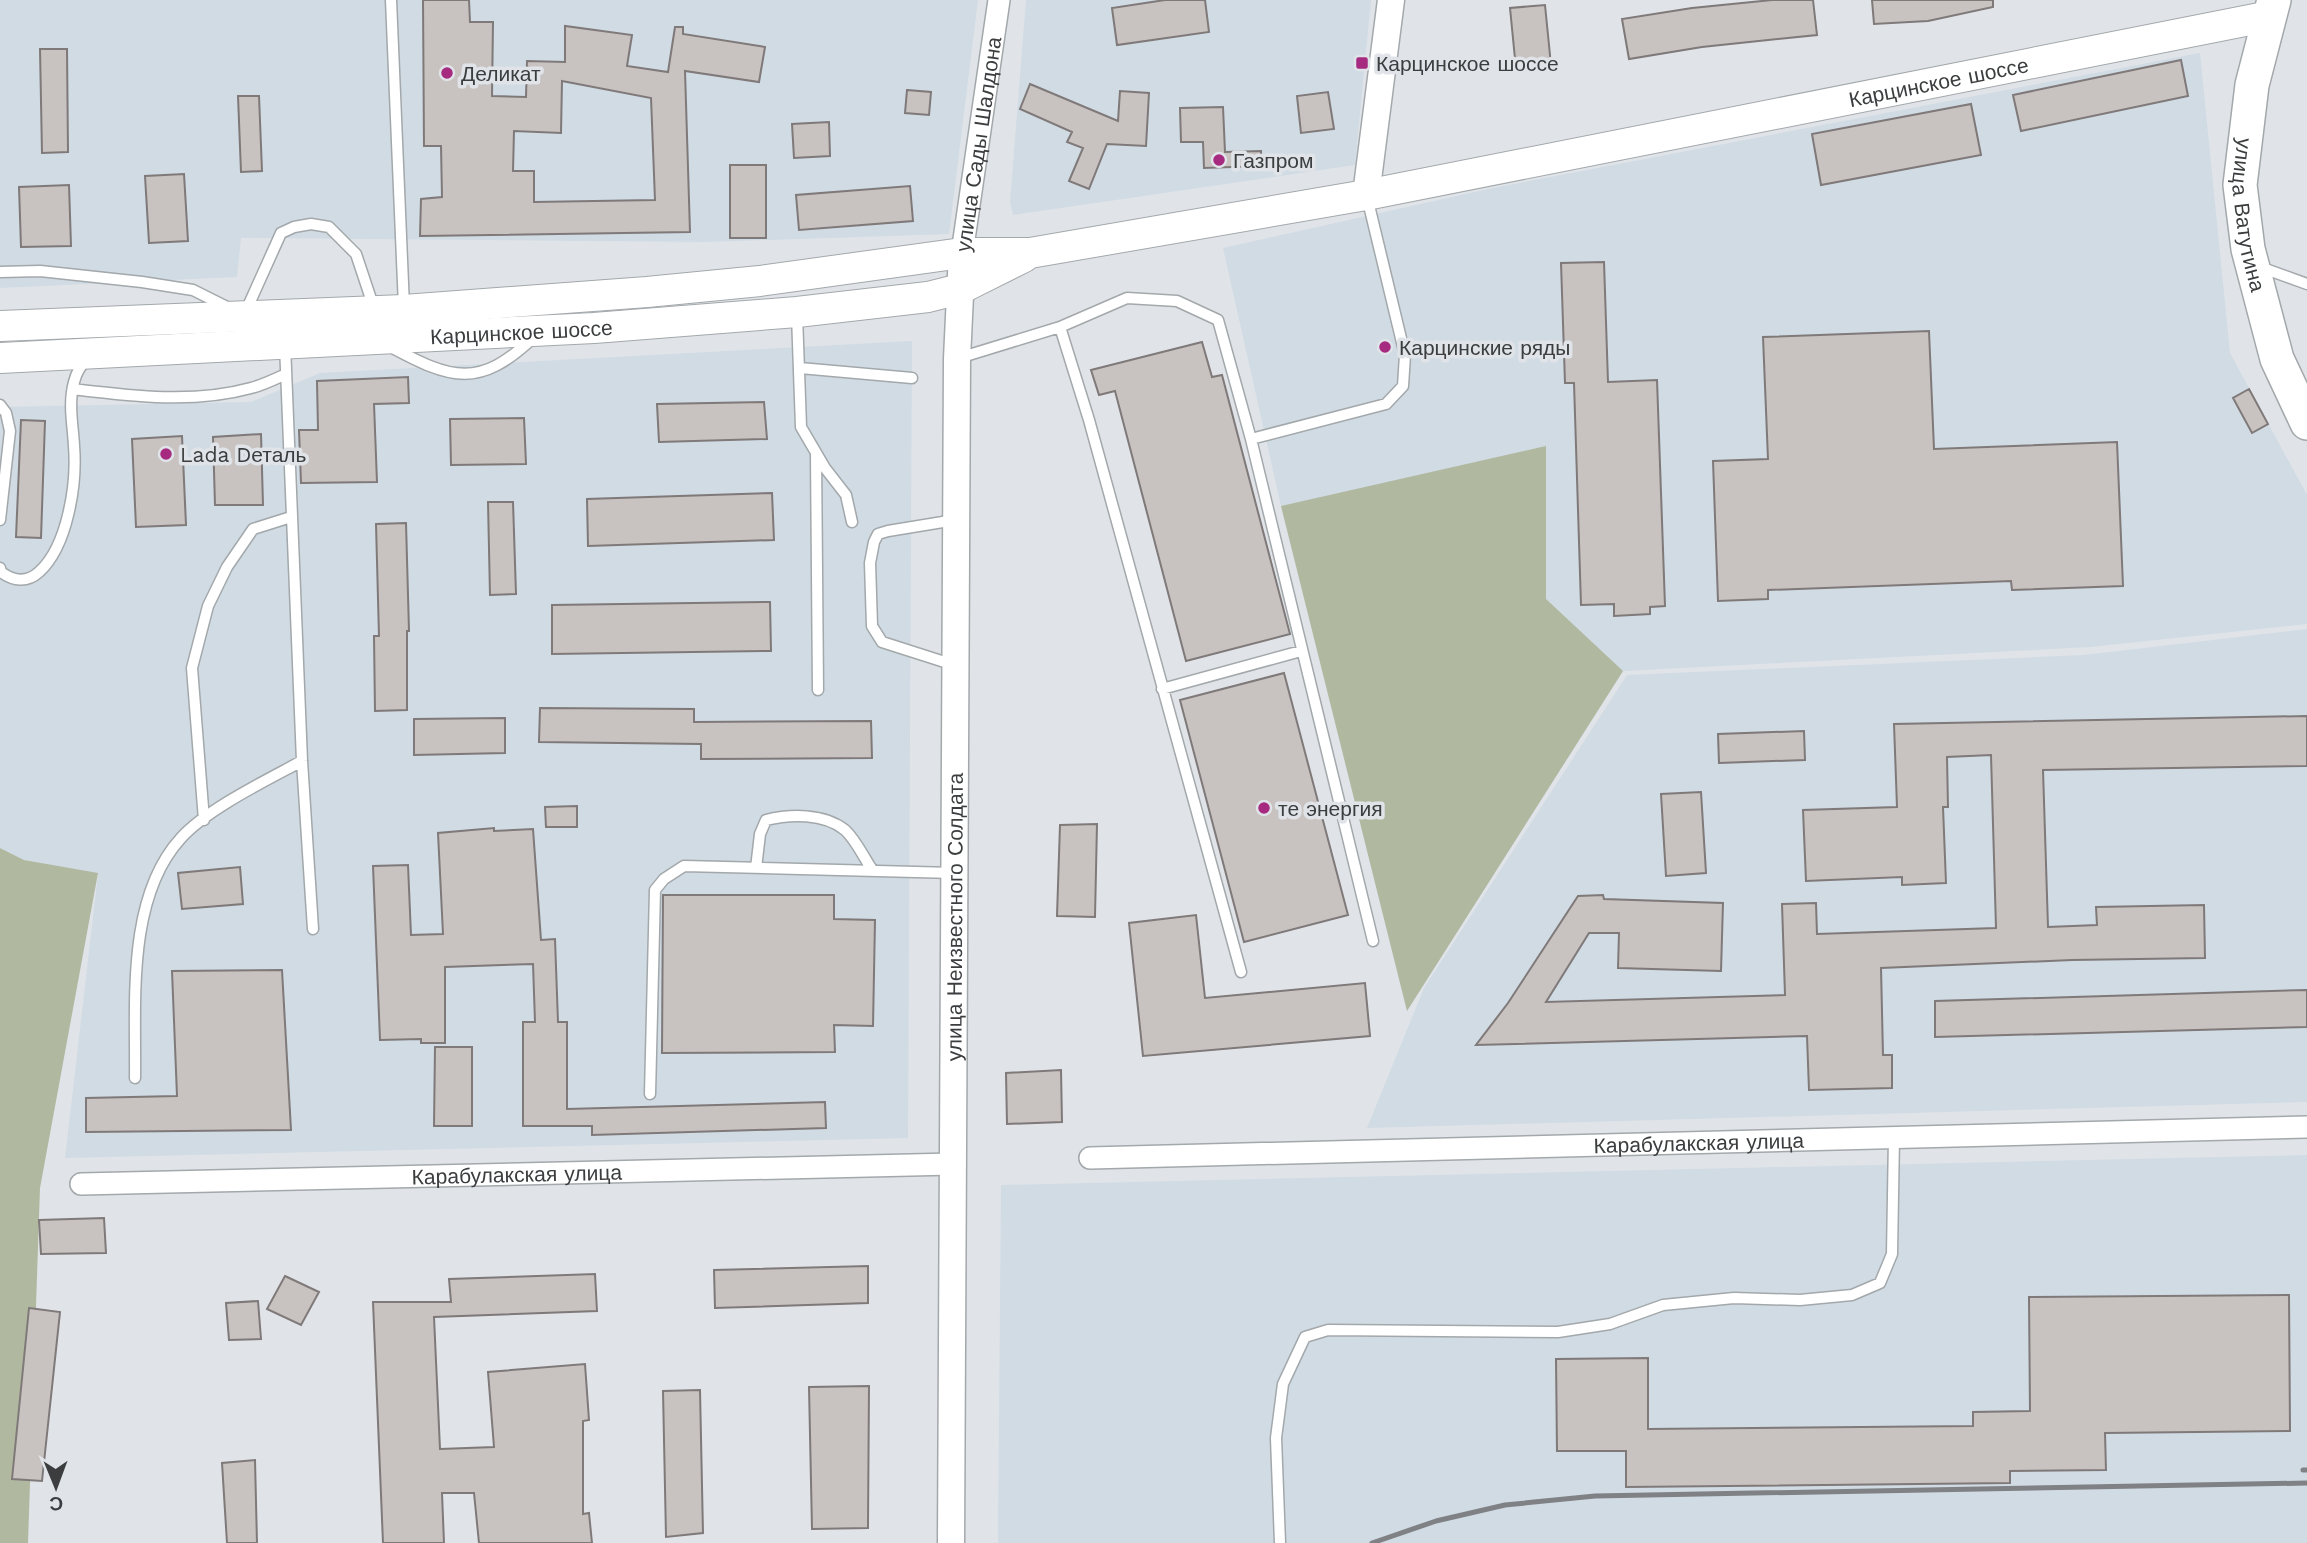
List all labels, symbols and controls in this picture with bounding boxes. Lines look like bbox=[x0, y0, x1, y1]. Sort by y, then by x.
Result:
street label: улица Сады Шалдона bbox=[950, 35, 1006, 253]
place label: Карцинское шоссе bbox=[1376, 51, 1559, 76]
street label: Карцинское шоссе bbox=[1846, 52, 2031, 112]
marker: Карцинское шоссе bbox=[1354, 55, 1370, 71]
place label: Деликат bbox=[461, 61, 541, 86]
marker: Деликат bbox=[439, 65, 455, 81]
street label: улица Ватутина bbox=[2227, 137, 2271, 295]
place label: Газпром bbox=[1233, 148, 1313, 173]
marker: Газпром bbox=[1211, 152, 1227, 168]
street label: Карцинское шоссе bbox=[429, 314, 614, 349]
place label: Карцинские ряды bbox=[1399, 335, 1570, 360]
marker: Карцинские ряды bbox=[1377, 339, 1393, 355]
place label: Lada Dеталь bbox=[180, 442, 307, 467]
marker: Lada Dеталь bbox=[158, 446, 174, 462]
street label: улица Неизвестного Солдата bbox=[941, 772, 967, 1061]
place label: те энергия bbox=[1278, 796, 1383, 821]
marker: те энергия bbox=[1256, 800, 1272, 816]
street label: Карабулакская улица bbox=[1593, 1127, 1805, 1158]
street label: Карабулакская улица bbox=[411, 1159, 623, 1189]
north arrow bbox=[21, 1452, 91, 1522]
text: С bbox=[49, 1492, 63, 1515]

